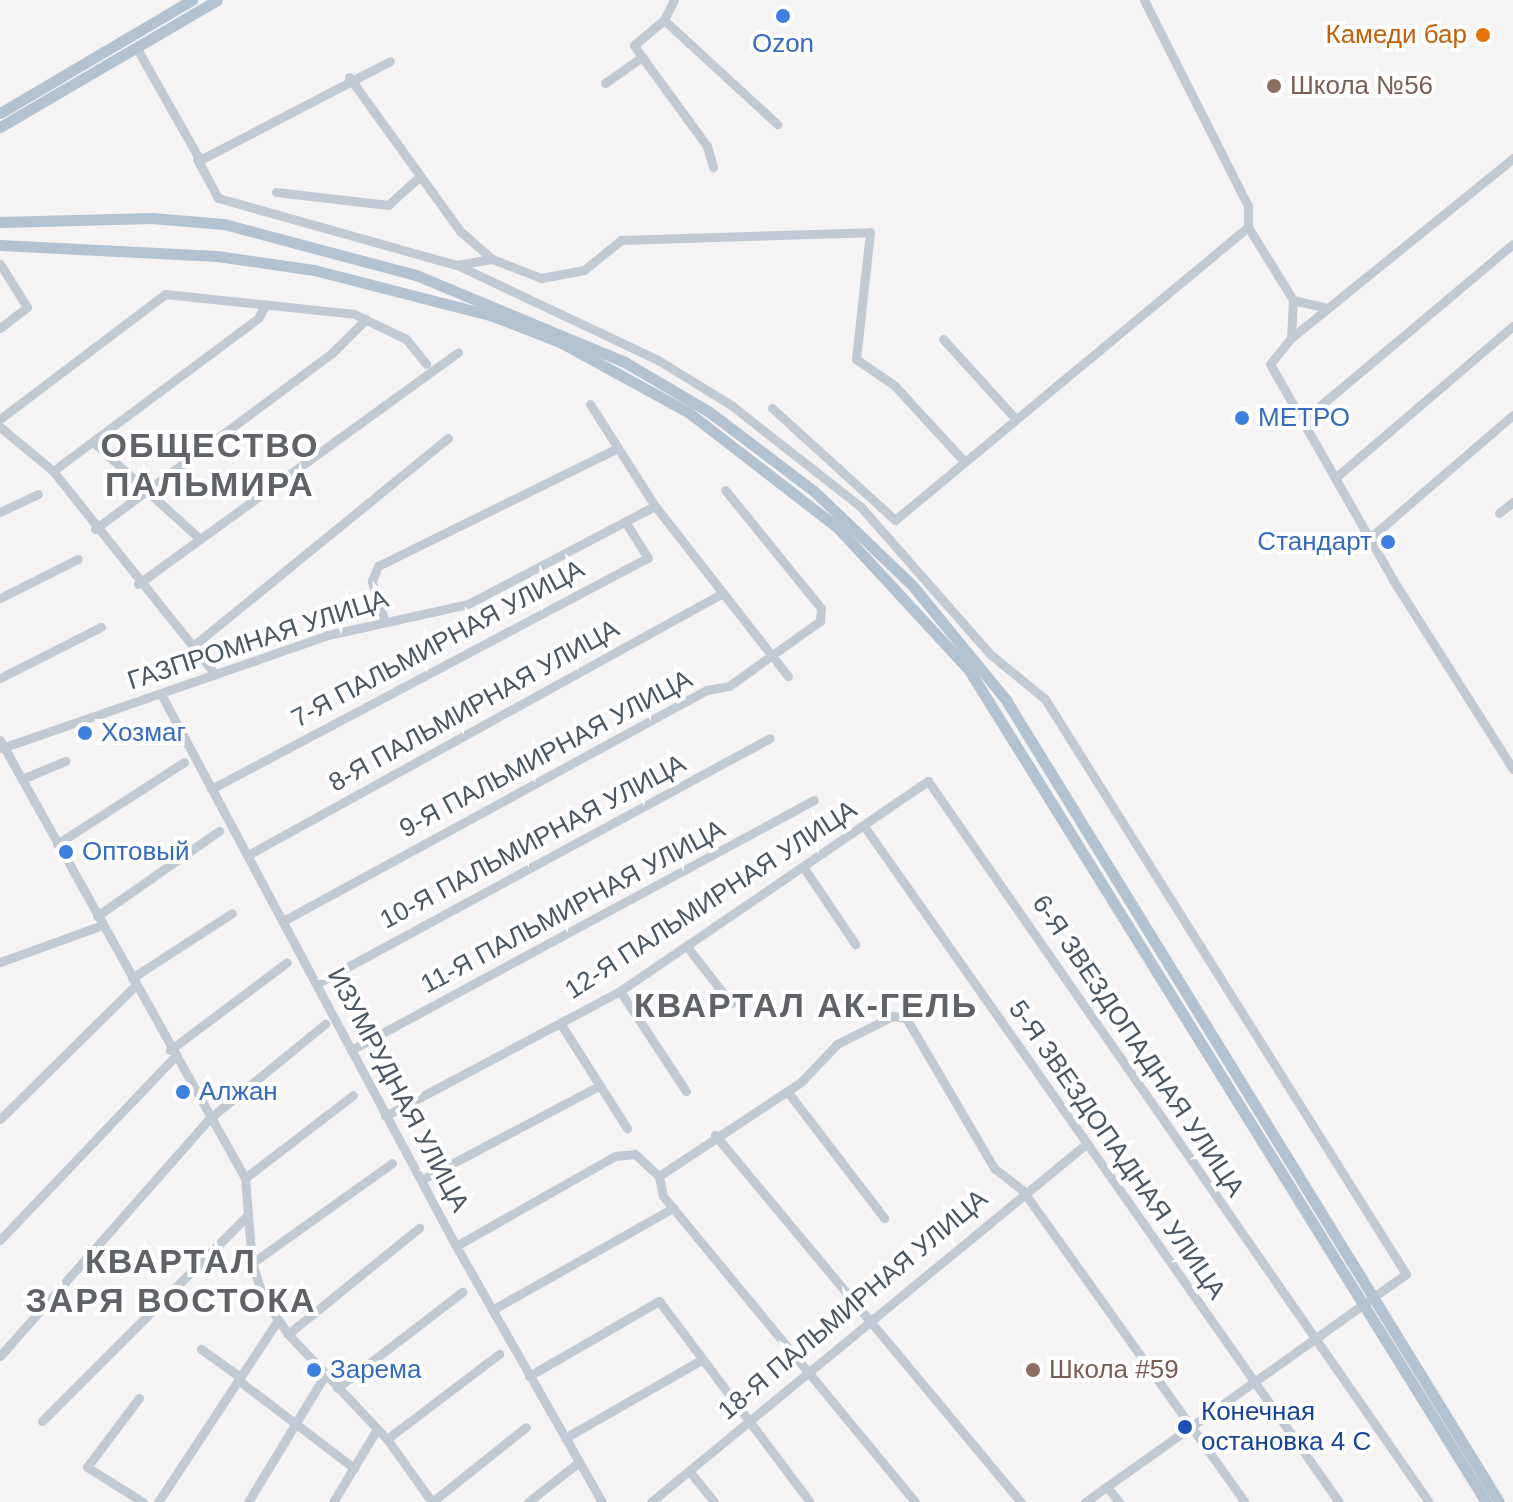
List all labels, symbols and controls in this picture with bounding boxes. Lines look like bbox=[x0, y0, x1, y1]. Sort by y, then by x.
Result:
marker: Ozon bbox=[774, 7, 792, 25]
place label: Камеди бар bbox=[1325, 19, 1467, 51]
marker: Камеди бар bbox=[1474, 26, 1492, 44]
place label: Ozon bbox=[752, 28, 814, 60]
place label: Школа №56 bbox=[1290, 70, 1433, 102]
marker: Школа №56 bbox=[1265, 77, 1283, 95]
place label: МЕТРО bbox=[1258, 402, 1350, 434]
marker: МЕТРО bbox=[1233, 409, 1251, 427]
district label: ОБЩЕСТВО ПАЛЬМИРА bbox=[101, 425, 319, 504]
place label: Стандарт bbox=[1257, 526, 1372, 558]
marker: Стандарт bbox=[1379, 533, 1397, 551]
street label: 7-Я ПАЛЬМИРНАЯ УЛИЦА bbox=[286, 553, 590, 735]
street label: ГАЗПРОМНАЯ УЛИЦА bbox=[124, 583, 392, 697]
street label: 8-Я ПАЛЬМИРНАЯ УЛИЦА bbox=[323, 613, 625, 799]
street label: 9-Я ПАЛЬМИРНАЯ УЛИЦА bbox=[394, 663, 698, 845]
place label: Хозмаг bbox=[101, 717, 186, 749]
marker: Хозмаг bbox=[76, 724, 94, 742]
street label: 10-Я ПАЛЬМИРНАЯ УЛИЦА bbox=[375, 748, 691, 936]
street label: 12-Я ПАЛЬМИРНАЯ УЛИЦА bbox=[559, 794, 863, 1006]
street label: 11-Я ПАЛЬМИРНАЯ УЛИЦА bbox=[416, 814, 730, 1000]
place label: Оптовый bbox=[82, 836, 189, 868]
marker: Оптовый bbox=[57, 843, 75, 861]
street label: 6-Я ЗВЕЗДОПАДНАЯ УЛИЦА bbox=[1025, 889, 1251, 1203]
street label: ИЗУМРУДНАЯ УЛИЦА bbox=[320, 963, 476, 1217]
district label: КВАРТАЛ АК-ГЕЛЬ bbox=[634, 986, 978, 1026]
street label: 5-Я ЗВЕЗДОПАДНАЯ УЛИЦА bbox=[1002, 995, 1232, 1305]
place label: Алжан bbox=[199, 1076, 278, 1108]
marker: Алжан bbox=[174, 1083, 192, 1101]
street label: 18-Я ПАЛЬМИРНАЯ УЛИЦА bbox=[712, 1183, 994, 1427]
district label: КВАРТАЛ ЗАРЯ ВОСТОКА bbox=[25, 1241, 317, 1320]
place label: Зарема bbox=[330, 1354, 421, 1386]
place label: Школа #59 bbox=[1049, 1354, 1179, 1386]
marker: Зарема bbox=[305, 1361, 323, 1379]
marker: Школа #59 bbox=[1024, 1361, 1042, 1379]
place label: Конечная остановка 4 С bbox=[1201, 1396, 1371, 1458]
marker: Конечная остановка 4 С bbox=[1176, 1418, 1194, 1436]

